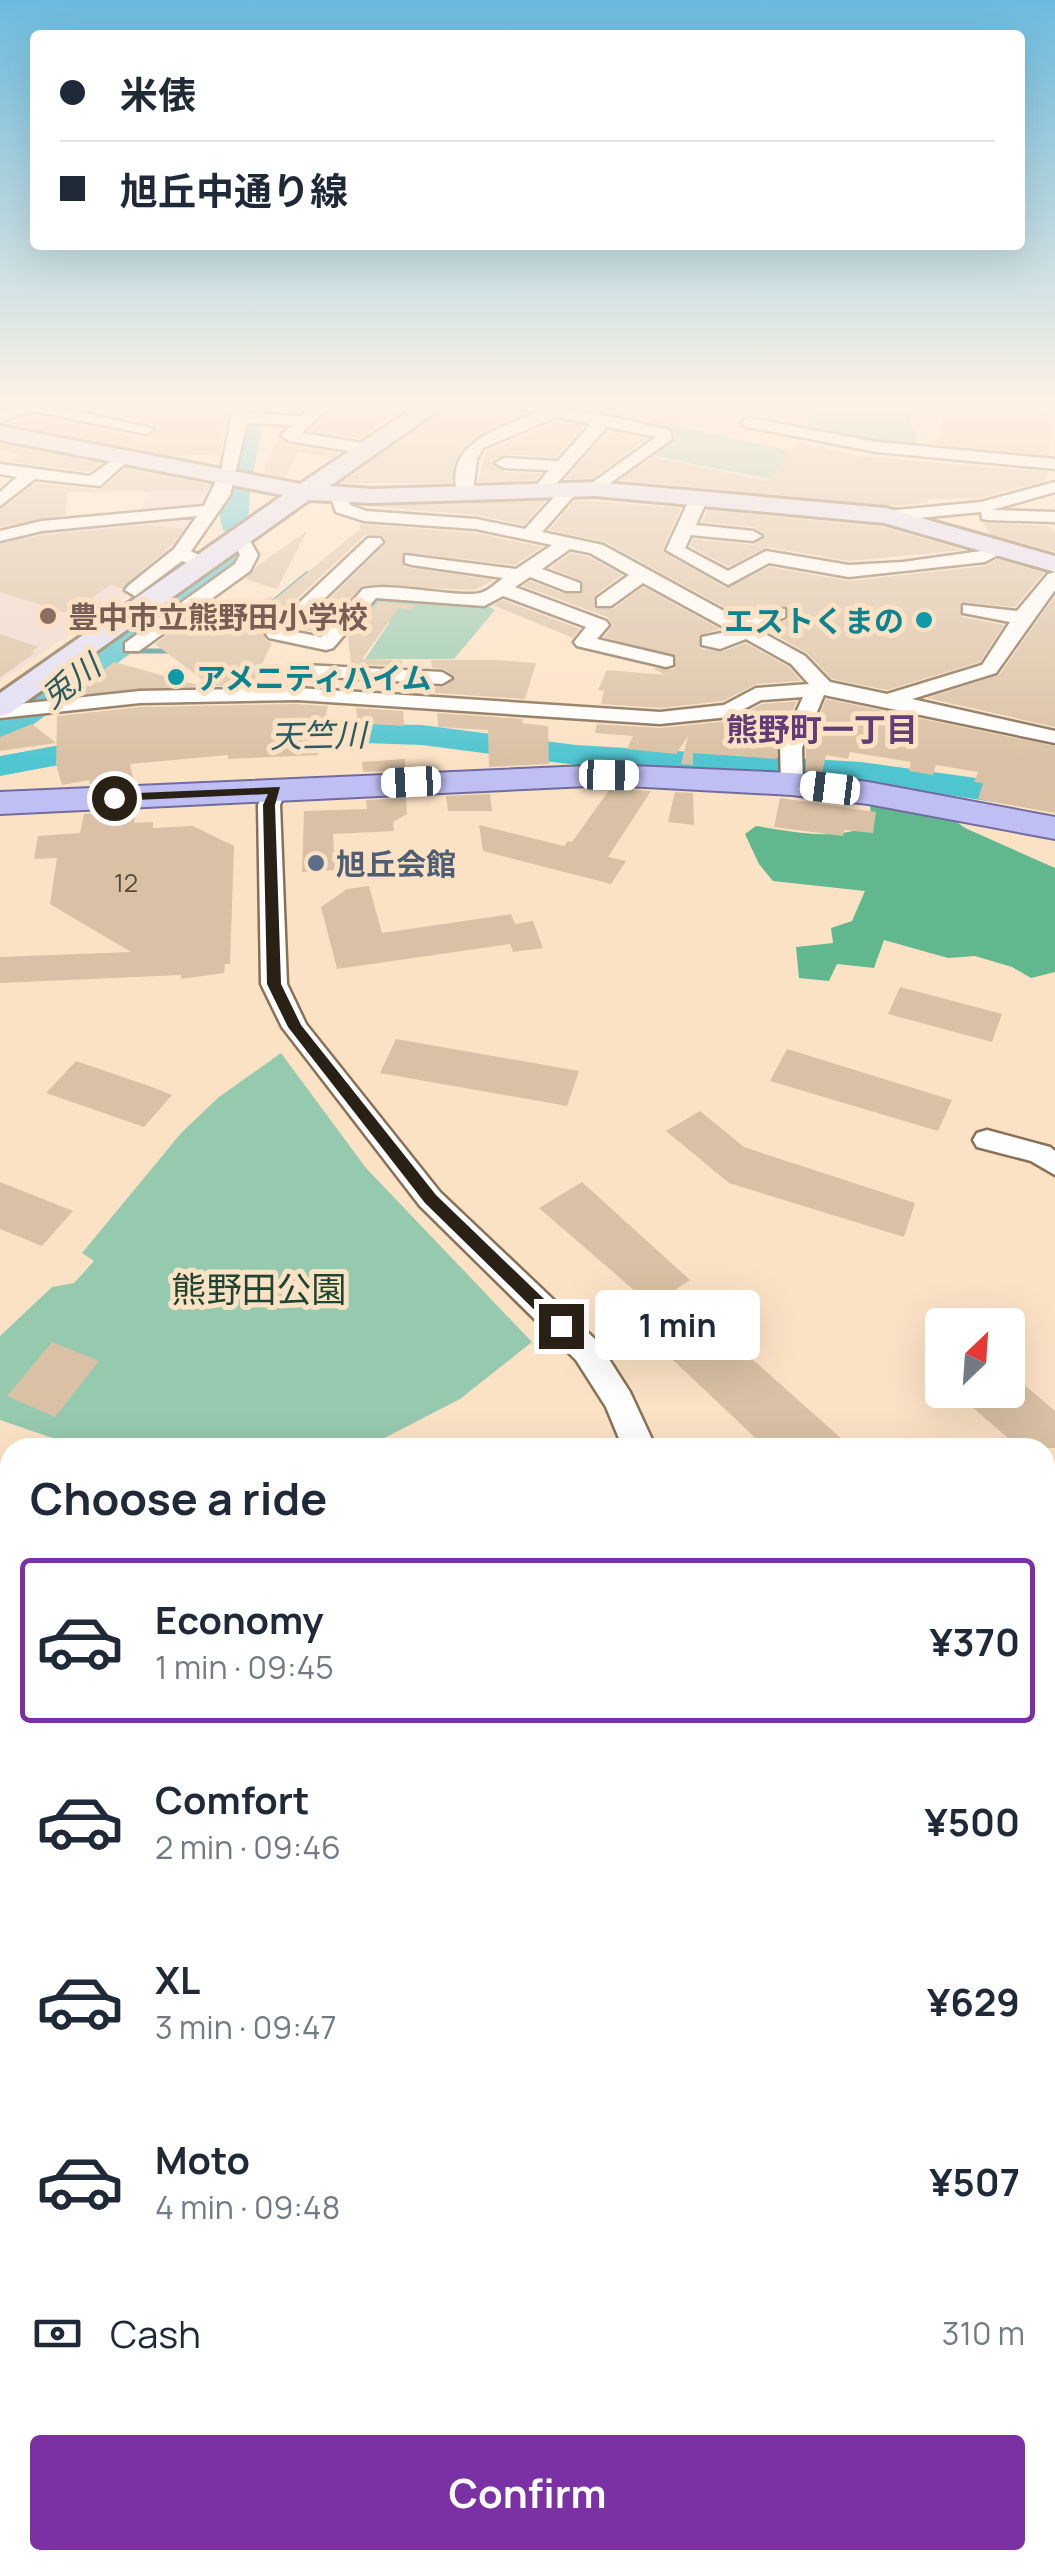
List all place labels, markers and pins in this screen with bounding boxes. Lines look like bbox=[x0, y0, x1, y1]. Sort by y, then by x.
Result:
place label: 豊中市立熊野田小学校 bbox=[68, 596, 368, 637]
place label: エストくまの bbox=[724, 600, 904, 641]
marker: 豊中市立熊野田小学校 bbox=[37, 605, 59, 627]
marker: エストくまの bbox=[913, 609, 935, 631]
place label: アメニティハイム bbox=[196, 657, 432, 698]
marker: アメニティハイム bbox=[165, 666, 187, 688]
place label: 旭丘会館 bbox=[336, 843, 456, 884]
marker: 旭丘会館 bbox=[305, 852, 327, 874]

